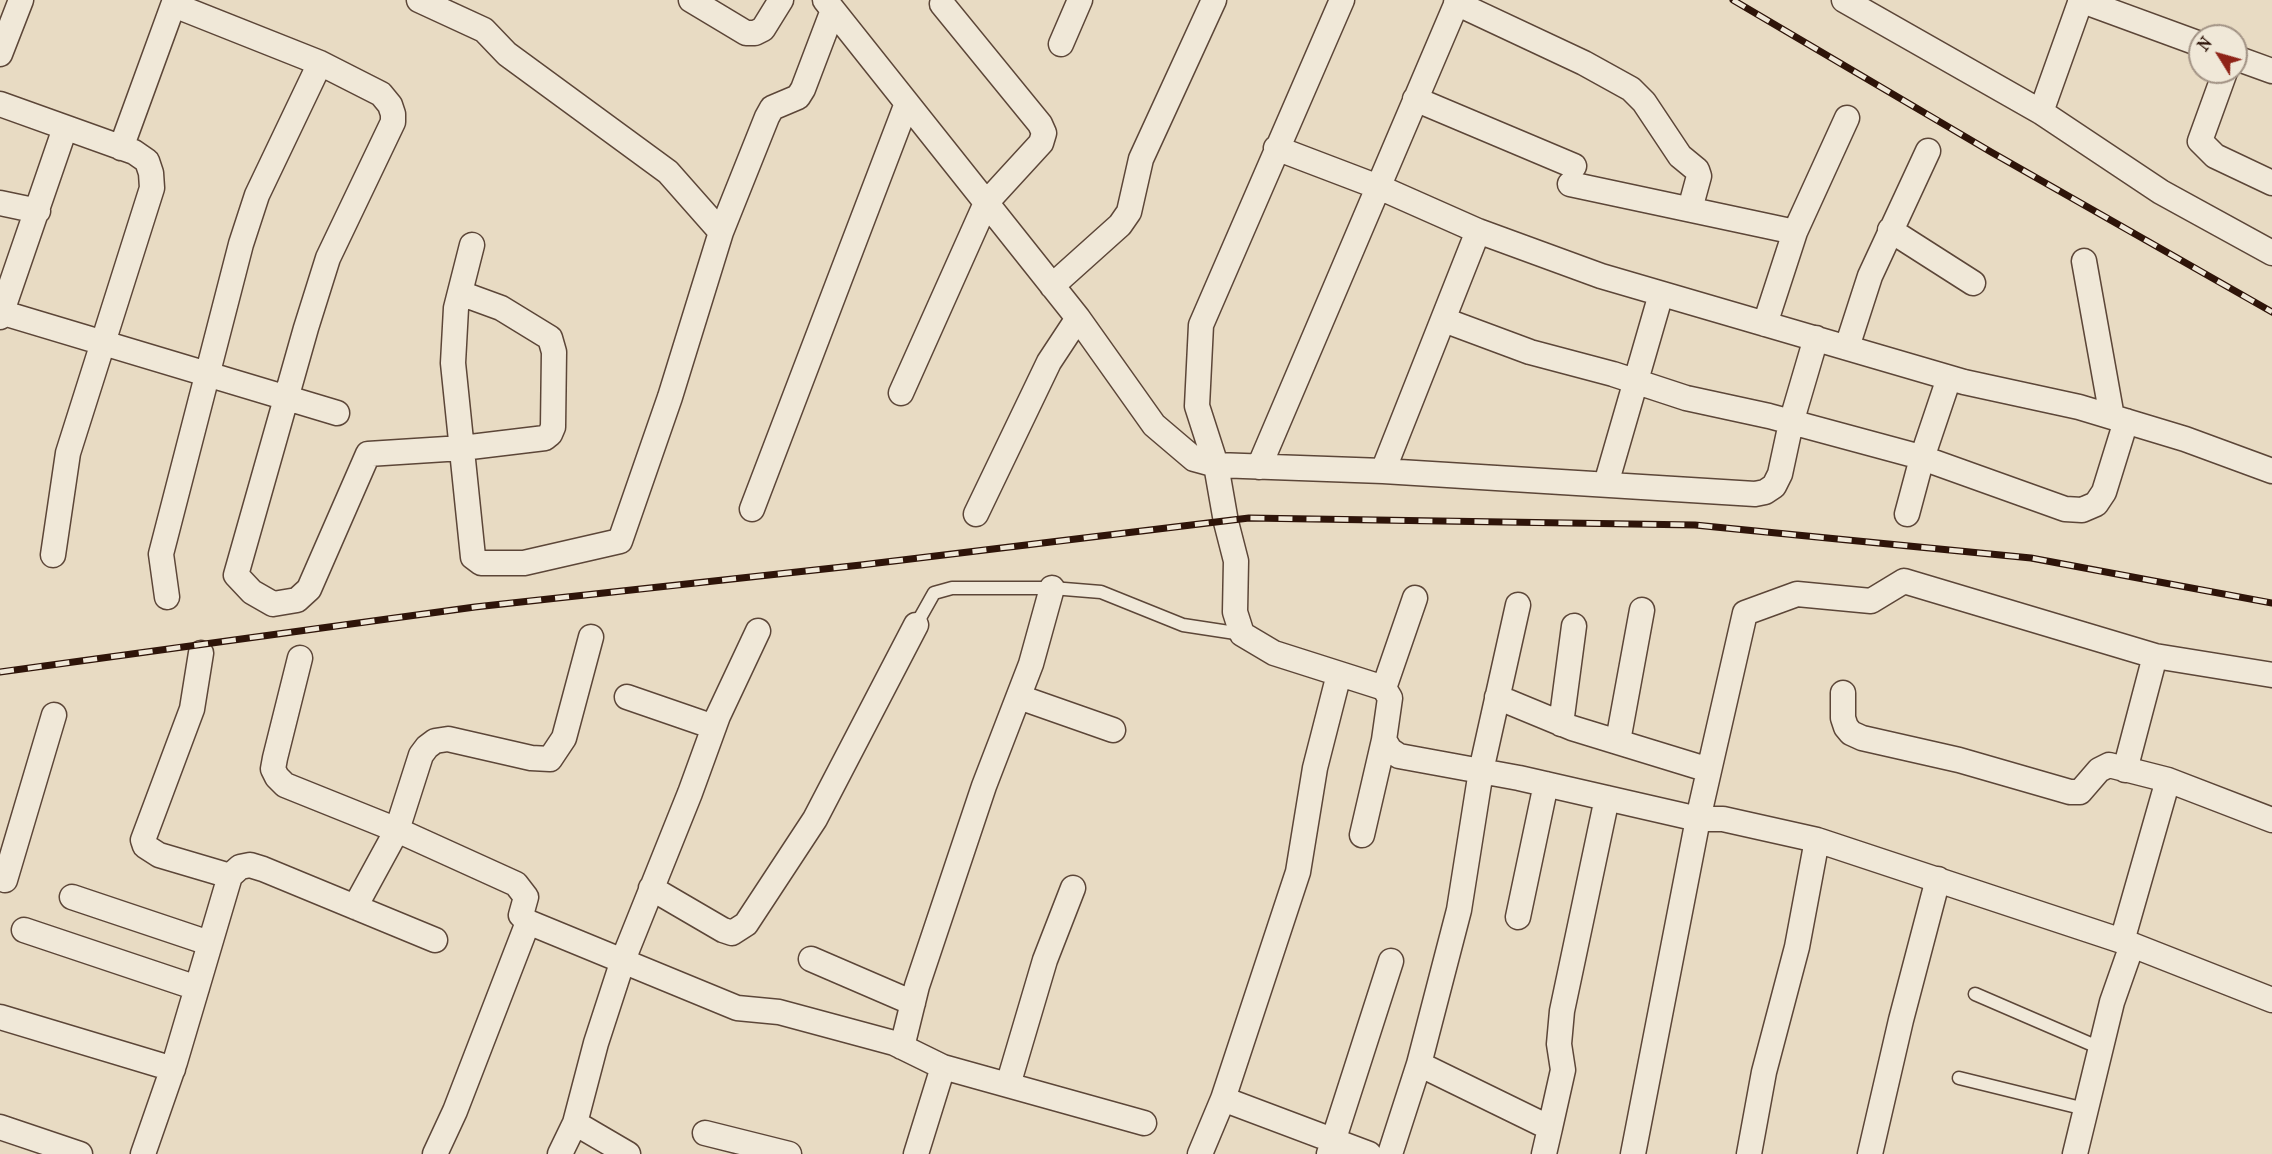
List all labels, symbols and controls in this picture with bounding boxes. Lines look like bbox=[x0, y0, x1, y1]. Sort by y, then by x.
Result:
north arrow bbox=[2188, 24, 2248, 84]
text: N bbox=[2194, 34, 2216, 55]

